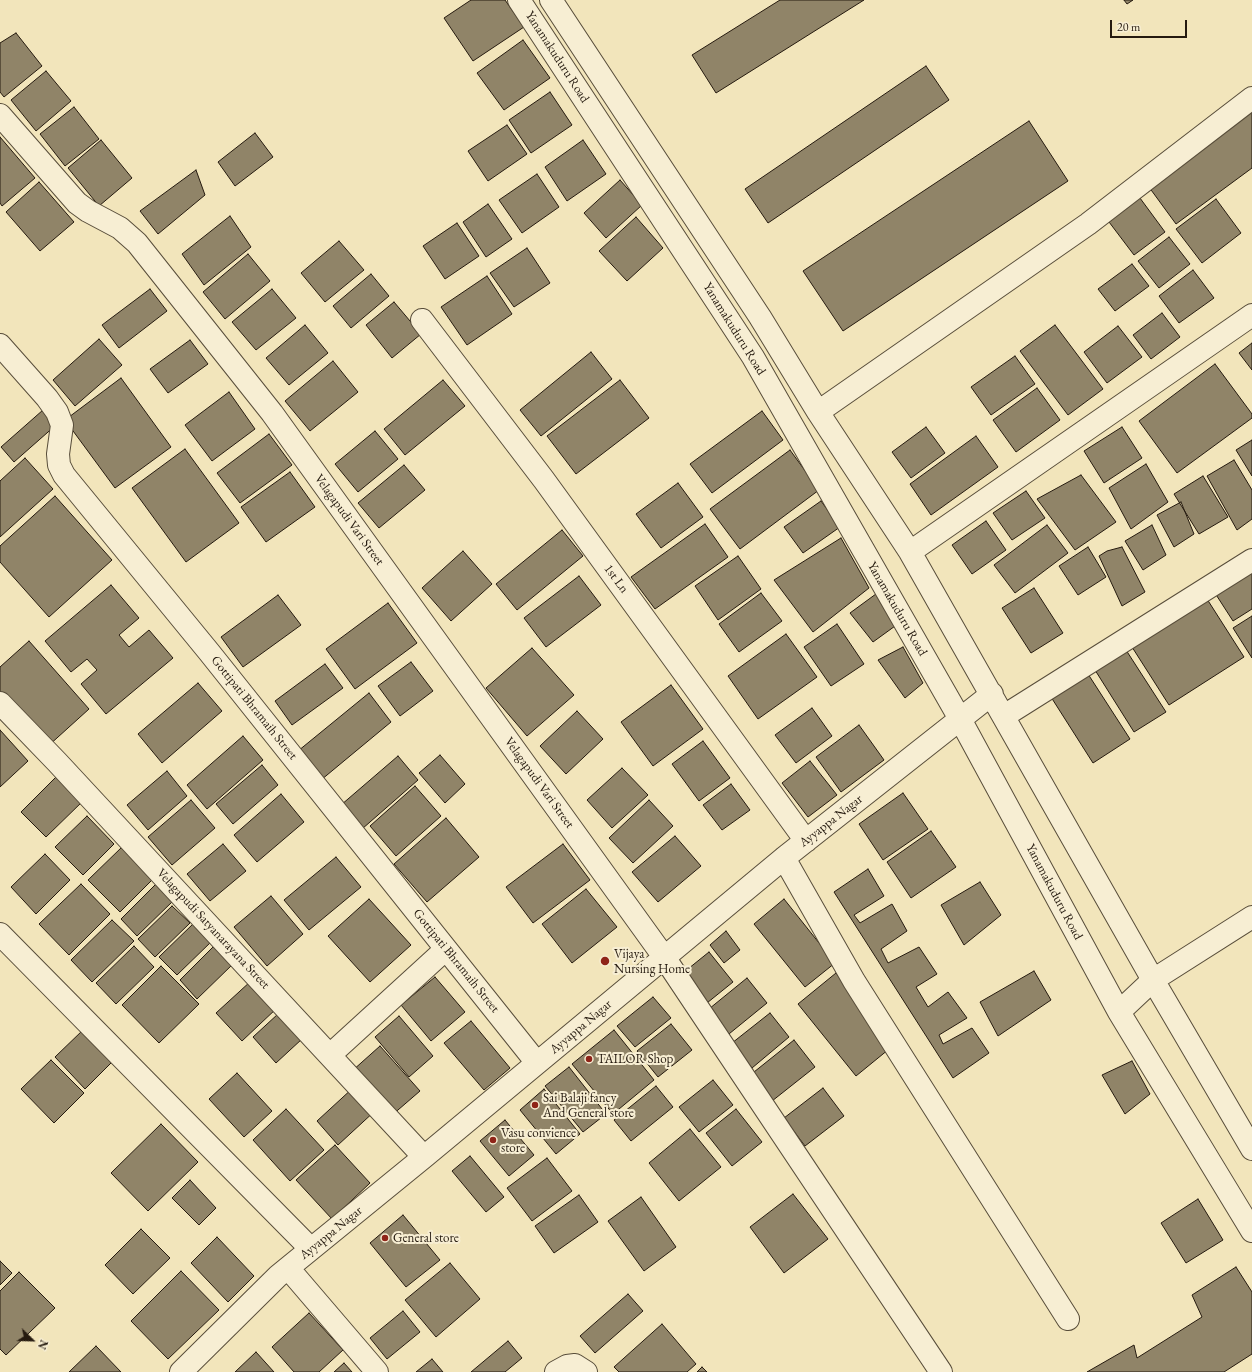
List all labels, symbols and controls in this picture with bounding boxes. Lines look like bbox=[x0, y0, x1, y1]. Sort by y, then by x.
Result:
street label: Yanamakuduru Road bbox=[522, 8, 592, 106]
scale bar bbox=[1112, 12, 1189, 38]
text: 20 m bbox=[1117, 19, 1140, 35]
street label: Yanamakuduru Road bbox=[699, 280, 769, 378]
street label: Velagapudi Vari Street bbox=[311, 471, 387, 569]
street label: Yanamakuduru Road bbox=[864, 559, 930, 659]
street label: 1st Ln bbox=[600, 562, 632, 596]
street label: Gottipati Bhramaih Street bbox=[207, 653, 301, 763]
street label: Velagapudi Vari Street bbox=[501, 734, 577, 832]
street label: Ayyappa Nagar bbox=[796, 791, 866, 851]
street label: Yanamakuduru Road bbox=[1022, 841, 1086, 943]
street label: Velagapudi Satyanarayana Street bbox=[153, 866, 273, 992]
street label: Gottipati Bhramaih Street bbox=[409, 906, 503, 1016]
place label: Vijaya Nursing Home bbox=[614, 946, 690, 977]
marker: Vijaya Nursing Home bbox=[599, 955, 611, 967]
street label: Ayyappa Nagar bbox=[547, 997, 615, 1057]
place label: TAILOR Shop bbox=[597, 1051, 673, 1067]
marker: TAILOR Shop bbox=[584, 1054, 594, 1064]
place label: Sai Balaji fancy And General store bbox=[543, 1090, 634, 1121]
marker: Sai Balaji fancy And General store bbox=[530, 1100, 540, 1110]
place label: Vasu convience store bbox=[501, 1125, 576, 1156]
marker: Vasu convience store bbox=[488, 1135, 498, 1145]
street label: Ayyappa Nagar bbox=[296, 1203, 366, 1263]
place label: General store bbox=[393, 1230, 459, 1246]
marker: General store bbox=[380, 1233, 390, 1243]
north arrow bbox=[12, 1320, 52, 1360]
text: N bbox=[35, 1338, 51, 1352]

